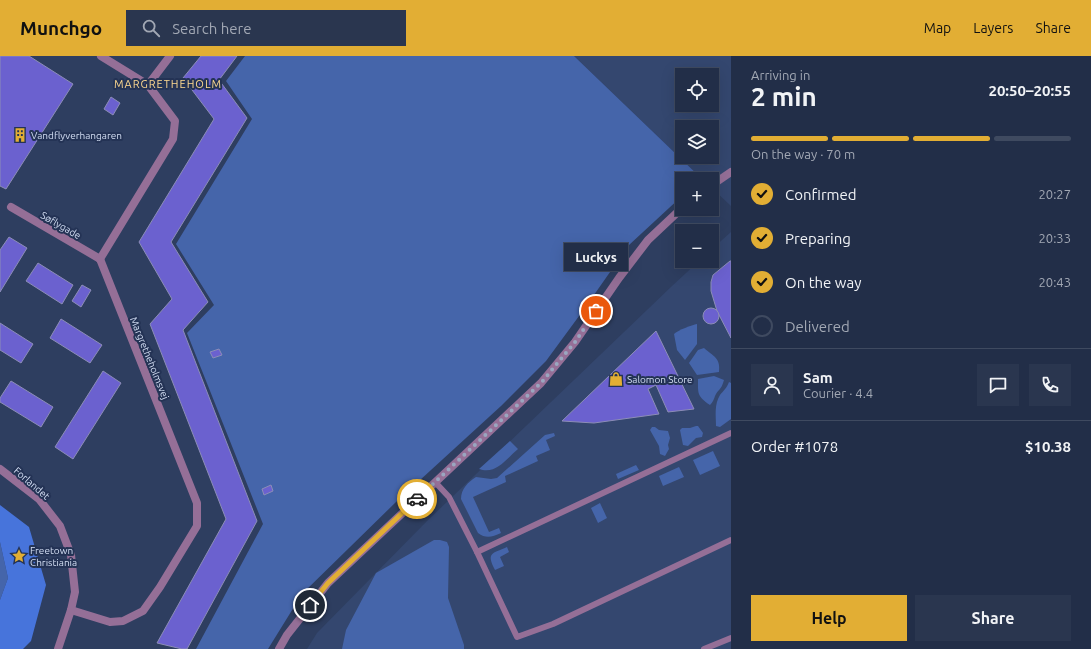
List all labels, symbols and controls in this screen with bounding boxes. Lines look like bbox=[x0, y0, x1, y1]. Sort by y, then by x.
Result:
search box bbox=[126, 10, 406, 46]
text: Munchgo bbox=[20, 17, 102, 39]
icon: search bbox=[140, 17, 162, 39]
text: Search here bbox=[172, 20, 252, 37]
text: Map bbox=[924, 20, 951, 36]
text: Layers bbox=[973, 20, 1013, 36]
text: Share bbox=[1035, 20, 1071, 36]
map controls bbox=[675, 68, 719, 268]
button: locate bbox=[675, 68, 719, 112]
text: Arriving in bbox=[751, 68, 810, 82]
district label: MARGRETHEHOLM bbox=[114, 78, 222, 90]
text: 2 min bbox=[751, 82, 817, 111]
text: 20:50–20:55 bbox=[988, 82, 1071, 99]
button: layers bbox=[675, 120, 719, 164]
building icon: Vandflyverhangaren bbox=[12, 127, 28, 143]
place label: Vandflyverhangaren bbox=[31, 130, 122, 141]
text: On the way · 70 m bbox=[751, 147, 855, 161]
button: + bbox=[675, 172, 719, 216]
icon: check bbox=[751, 183, 773, 205]
text: Confirmed bbox=[785, 186, 857, 203]
text: 20:27 bbox=[1038, 187, 1071, 201]
street label: Søflygade bbox=[39, 210, 83, 241]
button: − bbox=[675, 224, 719, 268]
icon: check bbox=[751, 227, 773, 249]
text: Preparing bbox=[785, 230, 851, 247]
text: 20:33 bbox=[1038, 231, 1071, 245]
callout: Luckys bbox=[564, 243, 628, 271]
text: Luckys bbox=[575, 250, 617, 264]
icon: check bbox=[751, 271, 773, 293]
text: On the way bbox=[785, 274, 861, 291]
text: 20:43 bbox=[1038, 275, 1071, 289]
pin bbox=[579, 294, 613, 328]
icon: bag bbox=[585, 300, 607, 322]
street label: Margretheholmsvej bbox=[128, 315, 171, 401]
text: Delivered bbox=[785, 318, 850, 335]
button: person bbox=[751, 364, 793, 406]
button: chat bbox=[977, 364, 1019, 406]
button: phone bbox=[1029, 364, 1071, 406]
text: Sam bbox=[803, 369, 833, 386]
shop icon: Salomon Store bbox=[608, 371, 624, 387]
place label: Salomon Store bbox=[627, 374, 693, 385]
text: Courier · 4.4 bbox=[803, 386, 873, 400]
text: Order #1078 bbox=[751, 438, 838, 455]
text: $10.38 bbox=[1025, 438, 1071, 455]
street label: Forlandet bbox=[12, 465, 52, 502]
courier bbox=[397, 479, 437, 519]
icon: car bbox=[406, 488, 428, 510]
place label: Freetown Christiania bbox=[30, 545, 77, 568]
place icon: Freetown Christiania bbox=[11, 548, 27, 564]
pin bbox=[293, 588, 327, 622]
icon: home bbox=[299, 594, 321, 616]
button: Help bbox=[751, 595, 907, 641]
button: Share bbox=[915, 595, 1071, 641]

